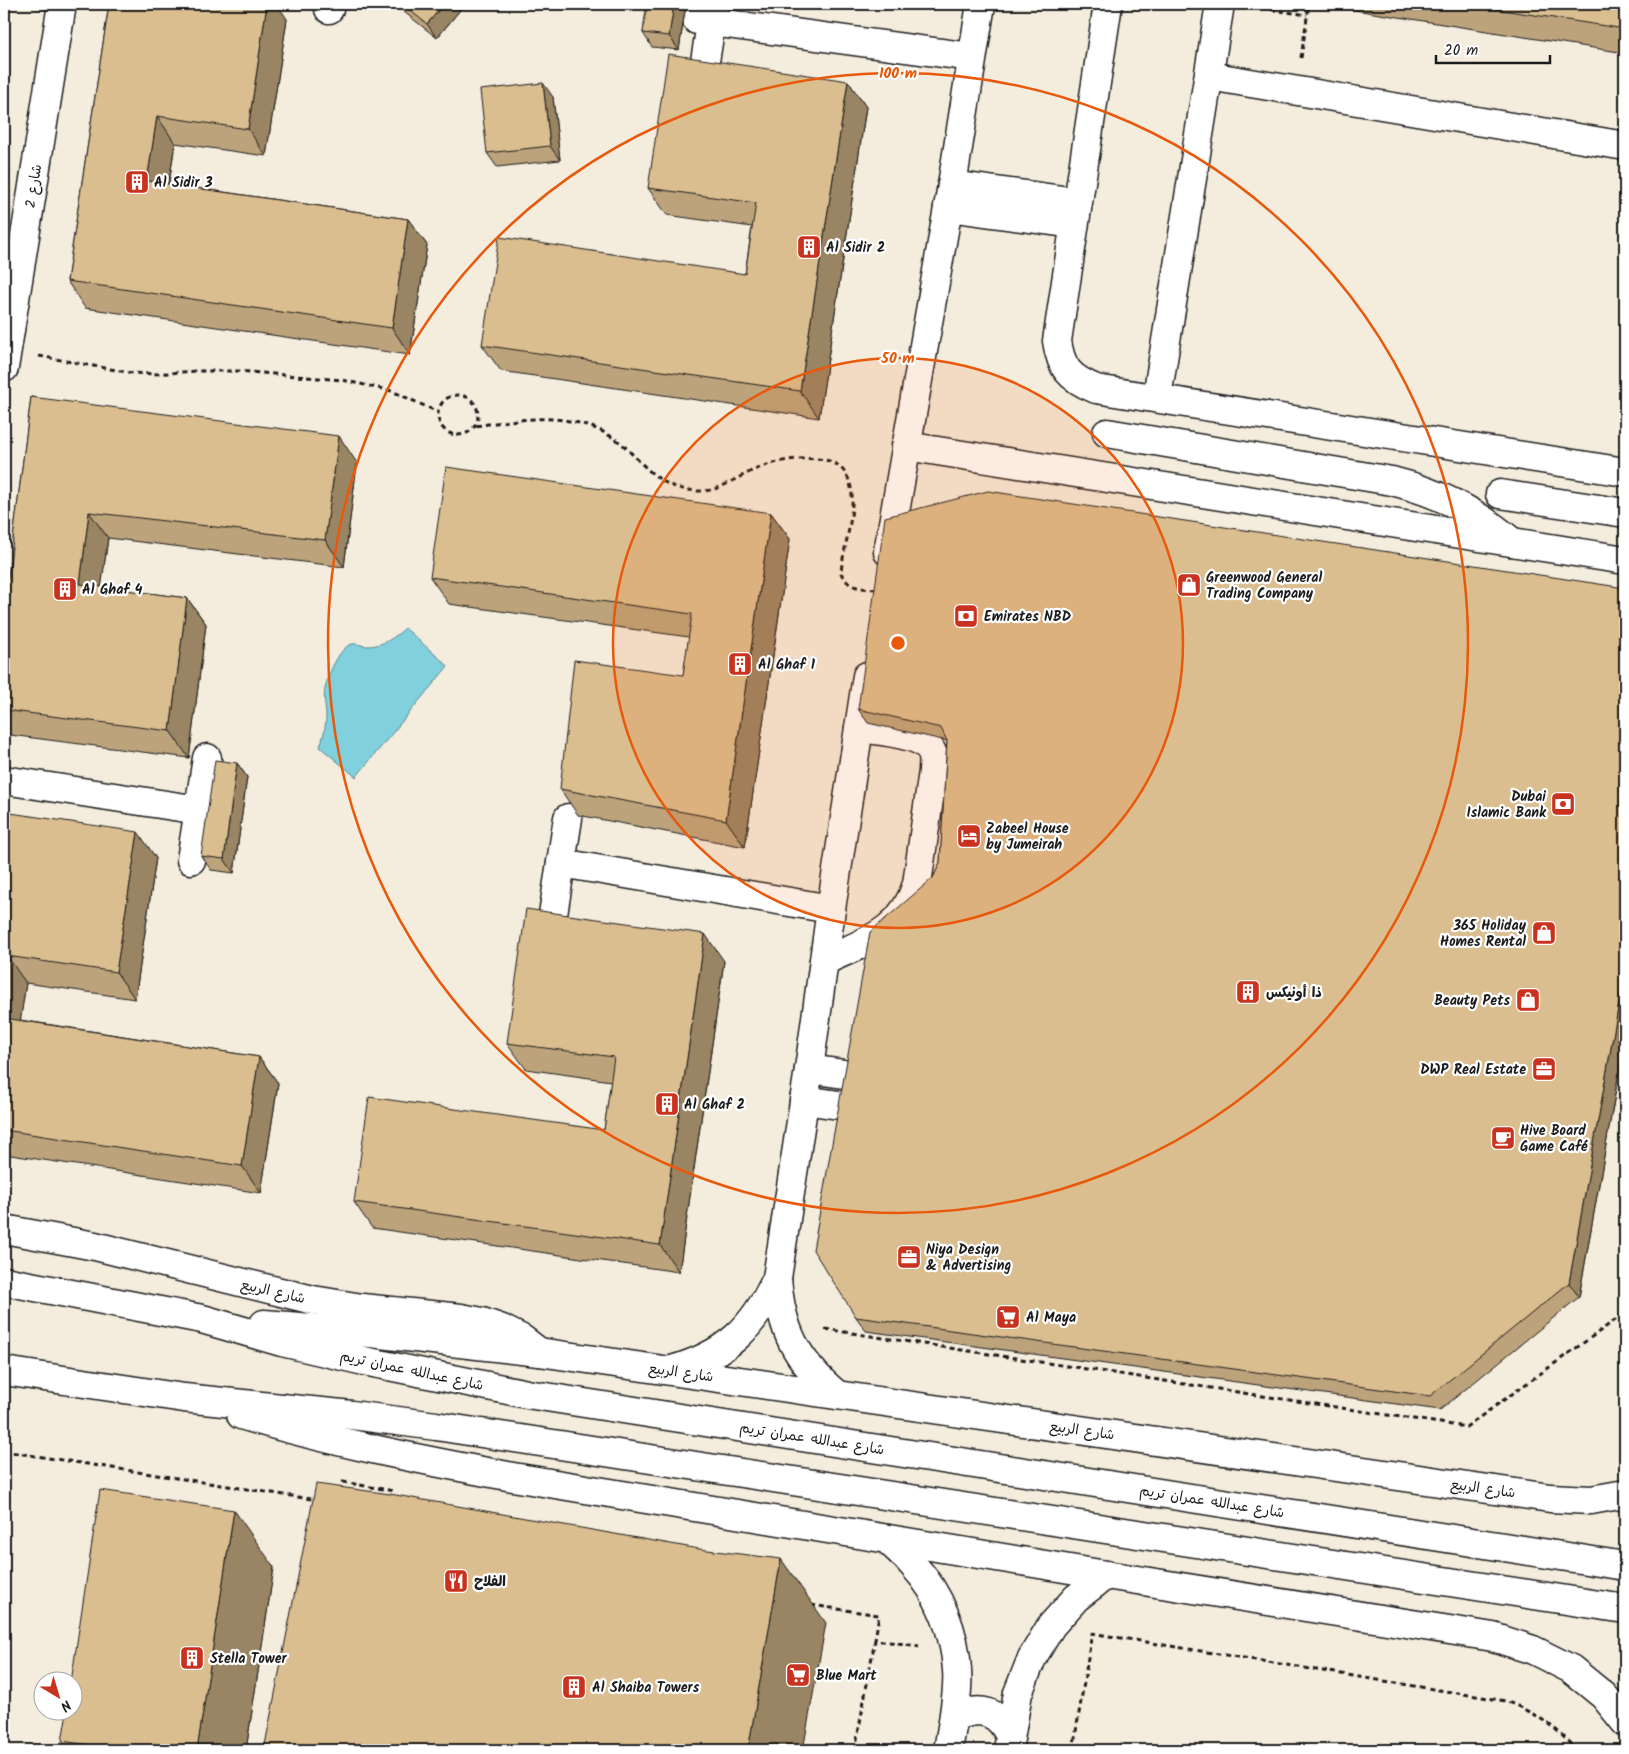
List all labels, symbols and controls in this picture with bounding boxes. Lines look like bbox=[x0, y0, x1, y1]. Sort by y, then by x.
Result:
scale bar bbox=[1436, 32, 1550, 64]
text: 20 m bbox=[1444, 39, 1478, 63]
text: 100 m bbox=[879, 62, 917, 86]
street label: شارع 2 bbox=[20, 163, 48, 210]
building icon: Al Sidir 3 bbox=[124, 169, 150, 195]
place label: Al Sidir 3 bbox=[154, 172, 213, 194]
building icon: Al Sidir 2 bbox=[796, 234, 822, 260]
place label: Al Sidir 2 bbox=[826, 237, 885, 259]
text: 50 m bbox=[880, 347, 915, 371]
place label: Greenwood General Trading Company bbox=[1206, 567, 1322, 605]
shop icon: Greenwood General Trading Company bbox=[1176, 572, 1202, 598]
building icon: Al Ghaf 4 bbox=[52, 576, 78, 602]
place label: Al Ghaf 4 bbox=[82, 579, 143, 601]
bank icon: Emirates NBD bbox=[953, 603, 979, 629]
place label: Emirates NBD bbox=[984, 606, 1071, 628]
centre of rings bbox=[889, 634, 907, 652]
building icon: Al Ghaf 1 bbox=[727, 651, 753, 677]
place label: Al Ghaf 1 bbox=[758, 654, 816, 676]
place label: Dubai Islamic Bank bbox=[1466, 786, 1547, 824]
bank icon: Dubai Islamic Bank bbox=[1550, 791, 1576, 817]
place label: Zabeel House by Jumeirah bbox=[986, 818, 1069, 856]
hotel icon: Zabeel House by Jumeirah bbox=[956, 823, 982, 849]
place label: 365 Holiday Homes Rental bbox=[1440, 915, 1527, 953]
shop icon: 365 Holiday Homes Rental bbox=[1531, 920, 1557, 946]
building icon: ذا أونيكس bbox=[1235, 979, 1261, 1005]
place label: ذا أونيكس bbox=[1266, 982, 1322, 1004]
shop icon: Beauty Pets bbox=[1515, 987, 1541, 1013]
place label: Beauty Pets bbox=[1434, 990, 1510, 1012]
office icon: DWP Real Estate bbox=[1531, 1056, 1557, 1082]
place label: DWP Real Estate bbox=[1420, 1059, 1526, 1081]
building icon: Al Ghaf 2 bbox=[654, 1091, 680, 1117]
place label: Al Ghaf 2 bbox=[684, 1094, 745, 1116]
place label: Hive Board Game Café bbox=[1520, 1120, 1588, 1158]
cafe icon: Hive Board Game Café bbox=[1490, 1125, 1516, 1151]
place label: Niya Design & Advertising bbox=[926, 1239, 1011, 1277]
office icon: Niya Design & Advertising bbox=[896, 1244, 922, 1270]
street label: شارع الربيع bbox=[238, 1274, 307, 1310]
supermarket icon: Al Maya bbox=[995, 1304, 1021, 1330]
place label: Al Maya bbox=[1026, 1307, 1076, 1329]
street label: شارع عبدالله عمران تريم bbox=[338, 1345, 486, 1397]
street label: شارع الربيع bbox=[647, 1358, 715, 1388]
street label: شارع الربيع bbox=[1048, 1416, 1116, 1446]
street label: شارع عبدالله عمران تريم bbox=[738, 1417, 886, 1461]
street label: شارع الربيع bbox=[1449, 1474, 1517, 1504]
street label: شارع عبدالله عمران تريم bbox=[1138, 1480, 1286, 1524]
restaurant icon: الفلاح bbox=[443, 1568, 469, 1594]
place label: الفلاح bbox=[474, 1571, 506, 1593]
building icon: Stella Tower bbox=[179, 1645, 205, 1671]
place label: Stella Tower bbox=[210, 1648, 288, 1670]
supermarket icon: Blue Mart bbox=[785, 1662, 811, 1688]
place label: Blue Mart bbox=[816, 1665, 877, 1687]
north arrow bbox=[32, 1672, 82, 1722]
building icon: Al Shaiba Towers bbox=[561, 1674, 587, 1700]
place label: Al Shaiba Towers bbox=[592, 1677, 700, 1699]
text: N bbox=[55, 1694, 76, 1717]

